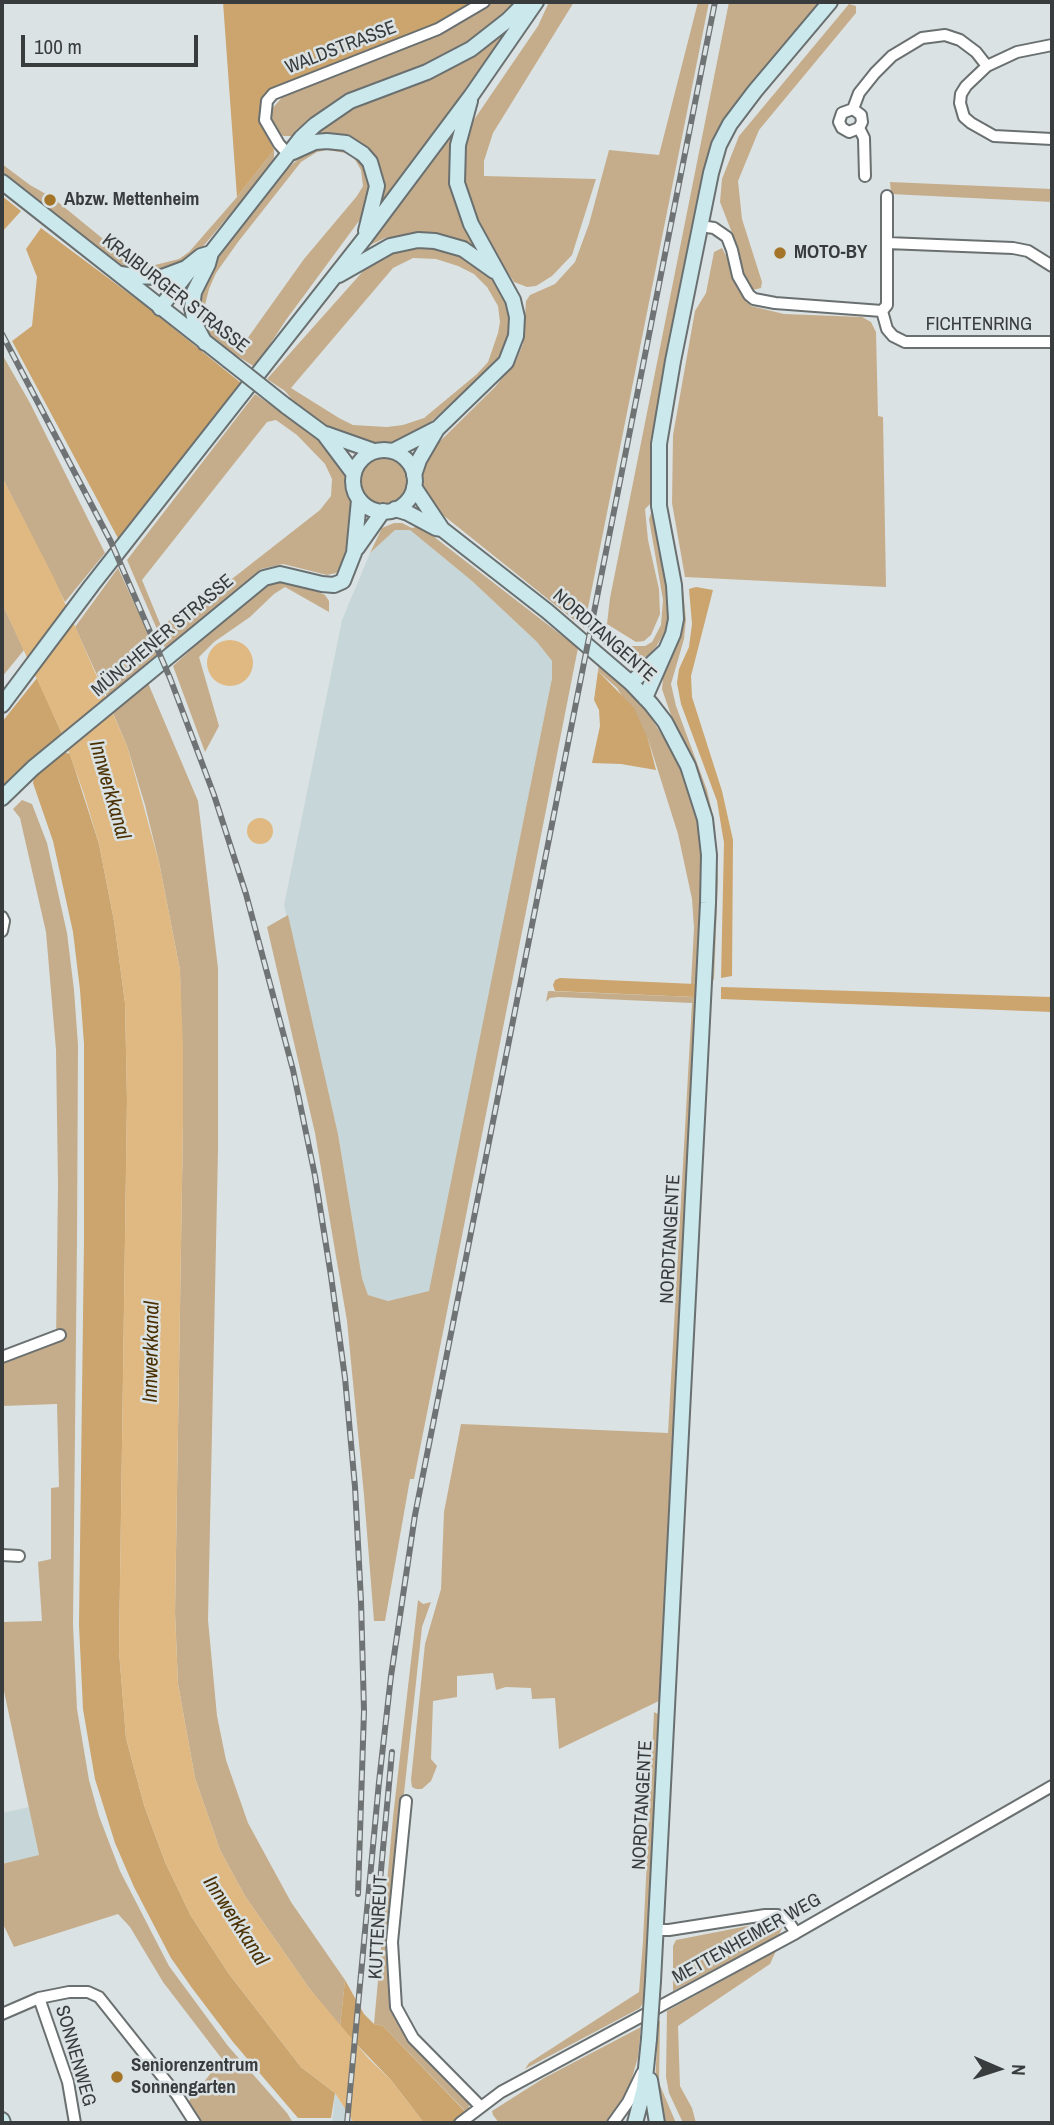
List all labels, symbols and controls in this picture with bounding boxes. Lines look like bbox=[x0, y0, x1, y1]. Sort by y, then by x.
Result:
street label: WALDSTRASSE bbox=[282, 16, 400, 80]
scale bar bbox=[24, 21, 201, 65]
text: 100 m bbox=[34, 32, 82, 61]
place label: Abzw. Mettenheim bbox=[64, 189, 199, 211]
marker: Abzw. Mettenheim bbox=[42, 192, 58, 208]
street label: KRAIBURGER STRASSE bbox=[97, 230, 253, 358]
place label: MOTO-BY bbox=[794, 242, 867, 264]
marker: MOTO-BY bbox=[772, 245, 788, 261]
street label: FICHTENRING bbox=[926, 314, 1032, 336]
street label: MÜNCHENER STRASSE bbox=[87, 570, 239, 702]
street label: NORDTANGENTE bbox=[548, 585, 660, 687]
water label: Innwerkkanal bbox=[83, 738, 135, 842]
street label: NORDTANGENTE bbox=[656, 1174, 686, 1304]
water label: Innwerkkanal bbox=[139, 1301, 165, 1403]
street label: NORDTANGENTE bbox=[628, 1740, 658, 1870]
water label: Innwerkkanal bbox=[197, 1872, 273, 1970]
street label: KUTTENREUT bbox=[365, 1874, 393, 1980]
street label: METTENHEIMER WEG bbox=[669, 1889, 825, 1989]
street label: SONNENWEG bbox=[50, 2003, 100, 2109]
north arrow bbox=[963, 2034, 1033, 2104]
place label: Seniorenzentrum Sonnengarten bbox=[131, 2055, 258, 2099]
text: N bbox=[1006, 2064, 1032, 2076]
marker: Seniorenzentrum Sonnengarten bbox=[109, 2069, 125, 2085]

